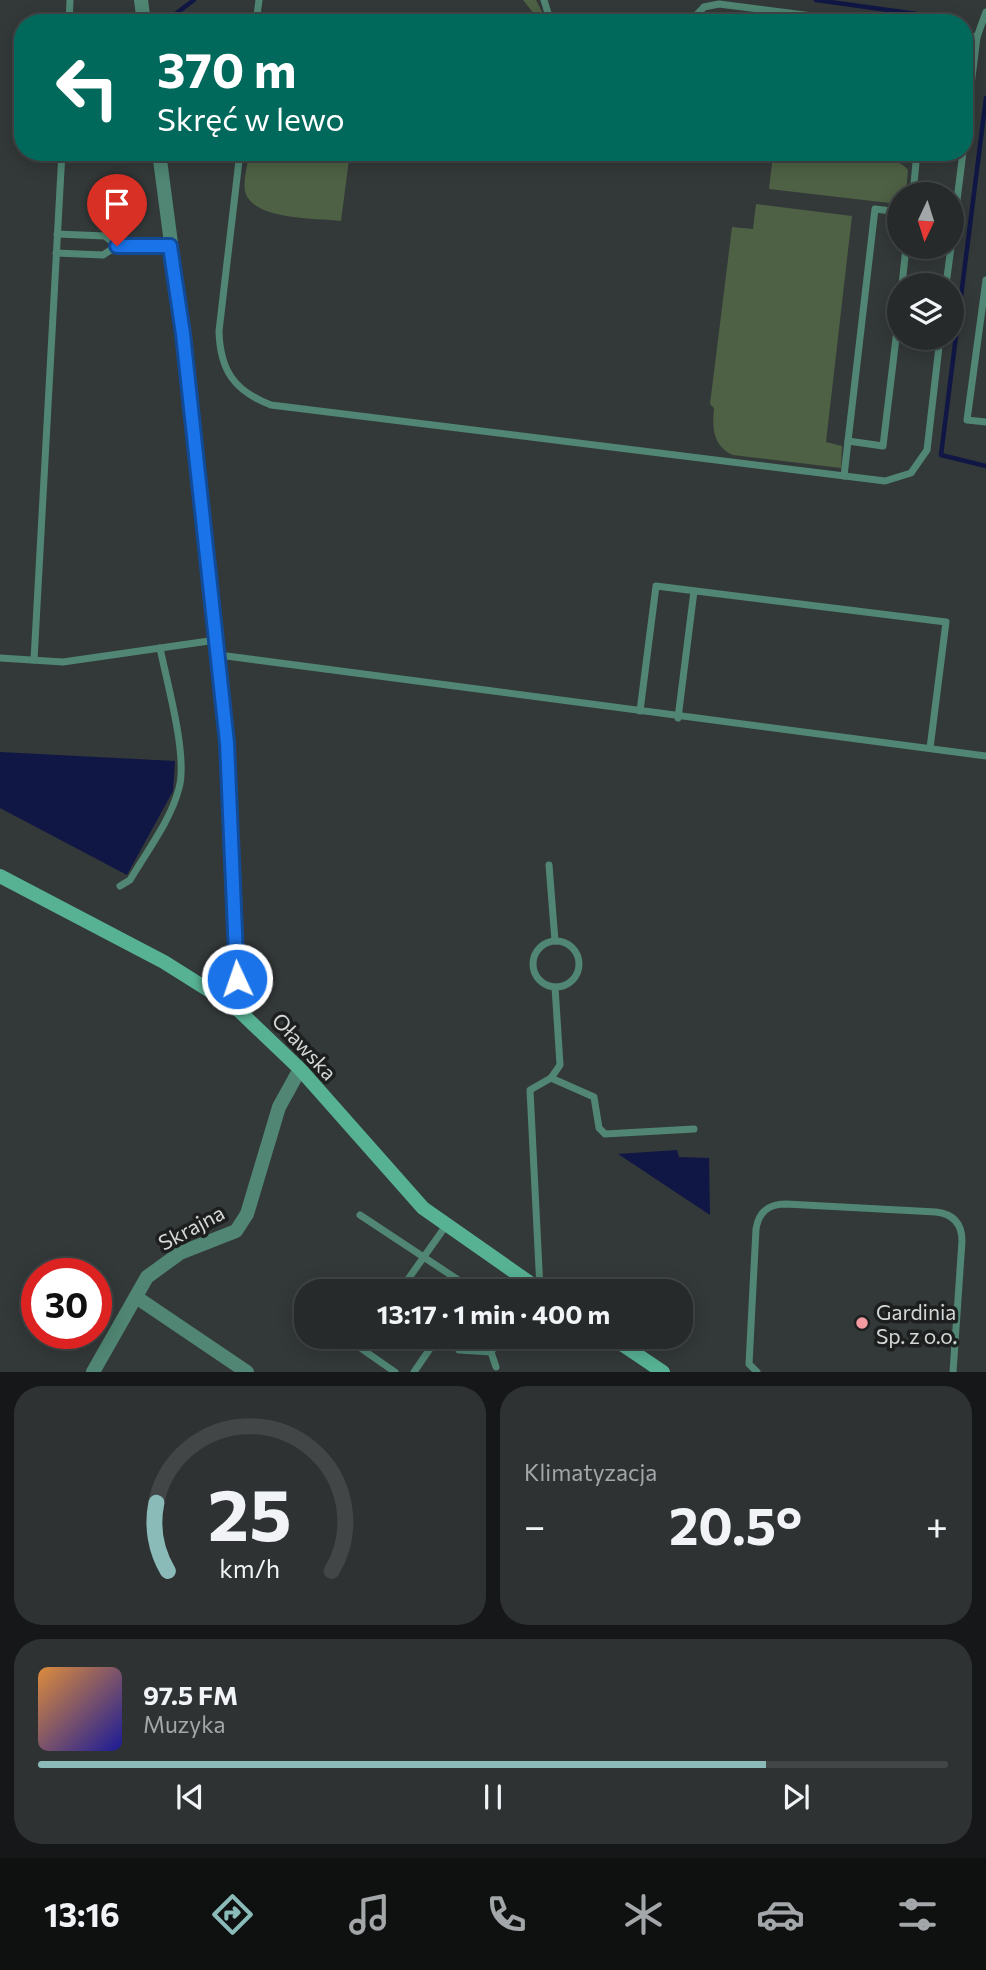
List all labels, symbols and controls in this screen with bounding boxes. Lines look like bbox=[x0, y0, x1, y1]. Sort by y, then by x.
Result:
text: 370 m bbox=[157, 38, 296, 98]
icon: left bbox=[42, 42, 133, 133]
text: Skręć w lewo bbox=[157, 98, 345, 138]
pin bbox=[87, 174, 147, 246]
north arrow bbox=[887, 182, 964, 259]
map controls bbox=[887, 182, 964, 350]
icon: arrive bbox=[98, 185, 136, 223]
button: layers bbox=[887, 273, 964, 350]
position arrow bbox=[200, 942, 274, 1016]
street label: Oławska bbox=[268, 1007, 342, 1085]
street label: Skrajna bbox=[154, 1199, 228, 1255]
speed limit sign: 30 bbox=[21, 1258, 112, 1349]
text: 13:17 · 1 min · 400 m bbox=[377, 1298, 610, 1329]
place label: Gardinia Sp. z o.o. bbox=[876, 1299, 957, 1348]
marker: Gardinia Sp. z o.o. bbox=[854, 1315, 870, 1331]
text: Klimatyzacja bbox=[524, 1458, 657, 1486]
text: 25 bbox=[208, 1468, 292, 1557]
text: 20.5° bbox=[669, 1492, 802, 1556]
text: − bbox=[524, 1501, 546, 1548]
text: + bbox=[926, 1501, 948, 1548]
text: km/h bbox=[220, 1553, 280, 1583]
text: 97.5 FM bbox=[143, 1679, 238, 1710]
text: Muzyka bbox=[143, 1710, 226, 1738]
icon: previous bbox=[171, 1778, 209, 1816]
icon: pause bbox=[474, 1778, 512, 1816]
icon: next bbox=[777, 1778, 815, 1816]
icon: directions bbox=[208, 1890, 257, 1939]
icon: music bbox=[345, 1890, 394, 1939]
icon: phone bbox=[482, 1890, 531, 1939]
icon: climate bbox=[619, 1890, 668, 1939]
icon: car bbox=[756, 1890, 805, 1939]
icon: filters bbox=[893, 1890, 942, 1939]
text: 13:16 bbox=[44, 1894, 120, 1934]

